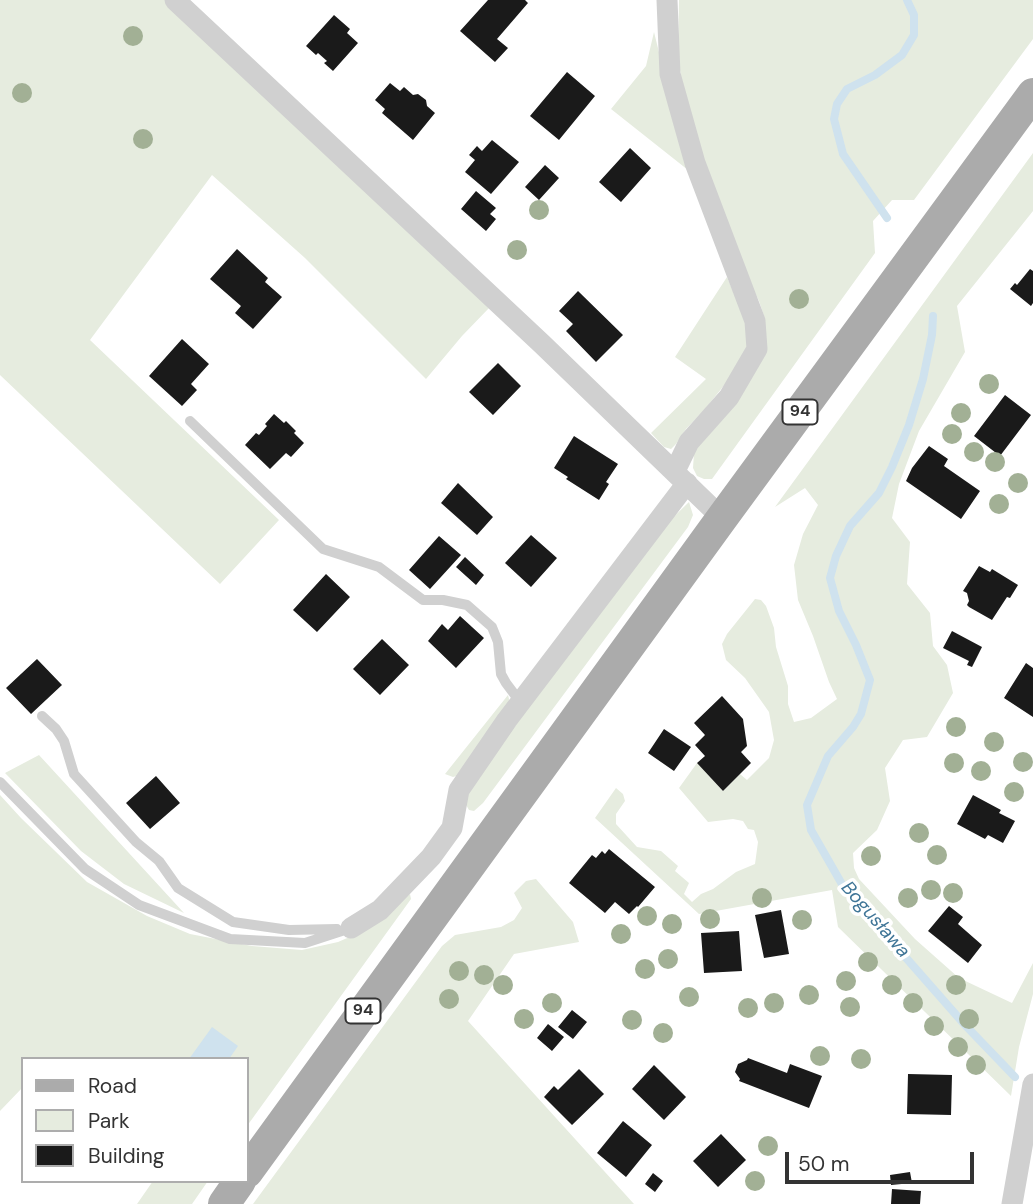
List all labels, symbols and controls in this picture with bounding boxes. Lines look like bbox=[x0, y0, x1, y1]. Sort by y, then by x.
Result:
road number: 94 bbox=[782, 400, 818, 424]
water label: Bogusława bbox=[836, 877, 914, 963]
road number: 94 bbox=[346, 998, 380, 1023]
legend bbox=[21, 1057, 248, 1183]
text: Road bbox=[88, 1072, 137, 1100]
text: Park bbox=[88, 1107, 129, 1135]
scale bar bbox=[788, 1138, 977, 1182]
text: Building bbox=[88, 1142, 164, 1170]
text: 50 m bbox=[798, 1150, 849, 1178]

